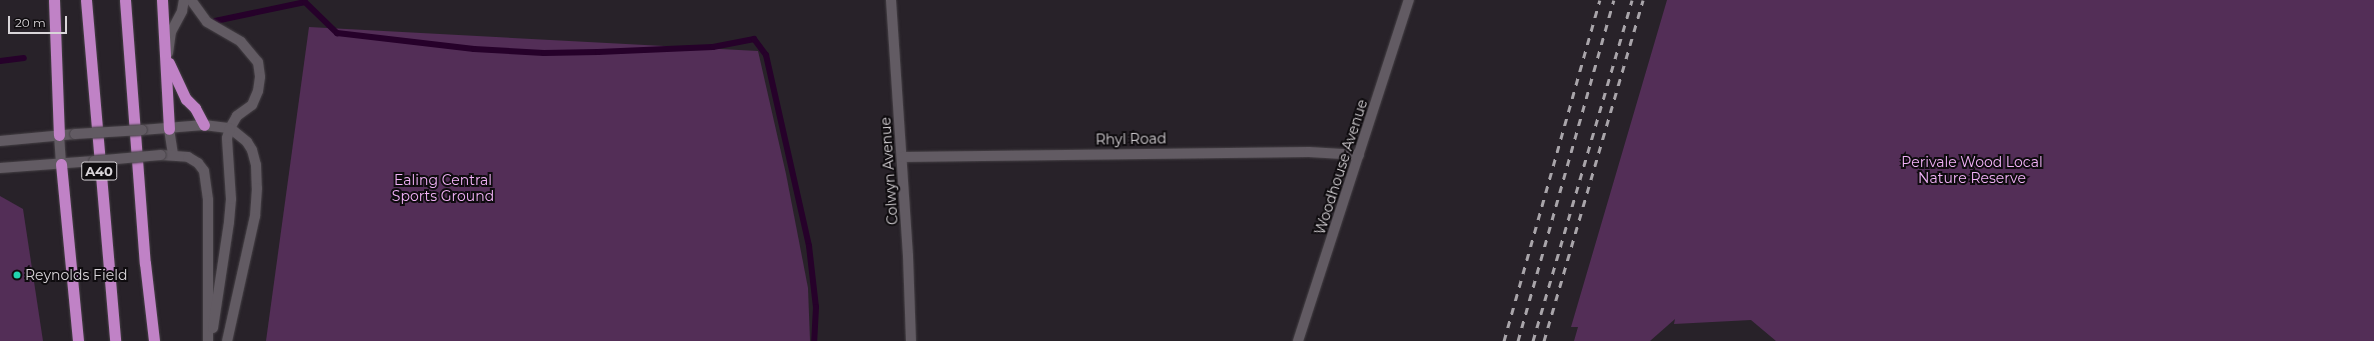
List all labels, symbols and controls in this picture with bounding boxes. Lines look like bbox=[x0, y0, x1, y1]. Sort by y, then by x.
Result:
scale bar bbox=[10, 8, 69, 34]
text: 20 m bbox=[15, 15, 46, 30]
street label: Woodhouse Avenue bbox=[1311, 97, 1371, 237]
street label: Colwyn Avenue bbox=[877, 117, 901, 225]
street label: Rhyl Road bbox=[1095, 130, 1167, 148]
park label: Perivale Wood Local Nature Reserve bbox=[1901, 154, 2043, 186]
road number: A40 bbox=[81, 160, 117, 182]
park label: Ealing Central Sports Ground bbox=[392, 172, 494, 204]
place label: Reynolds Field bbox=[25, 267, 127, 283]
marker: Reynolds Field bbox=[12, 270, 22, 280]

